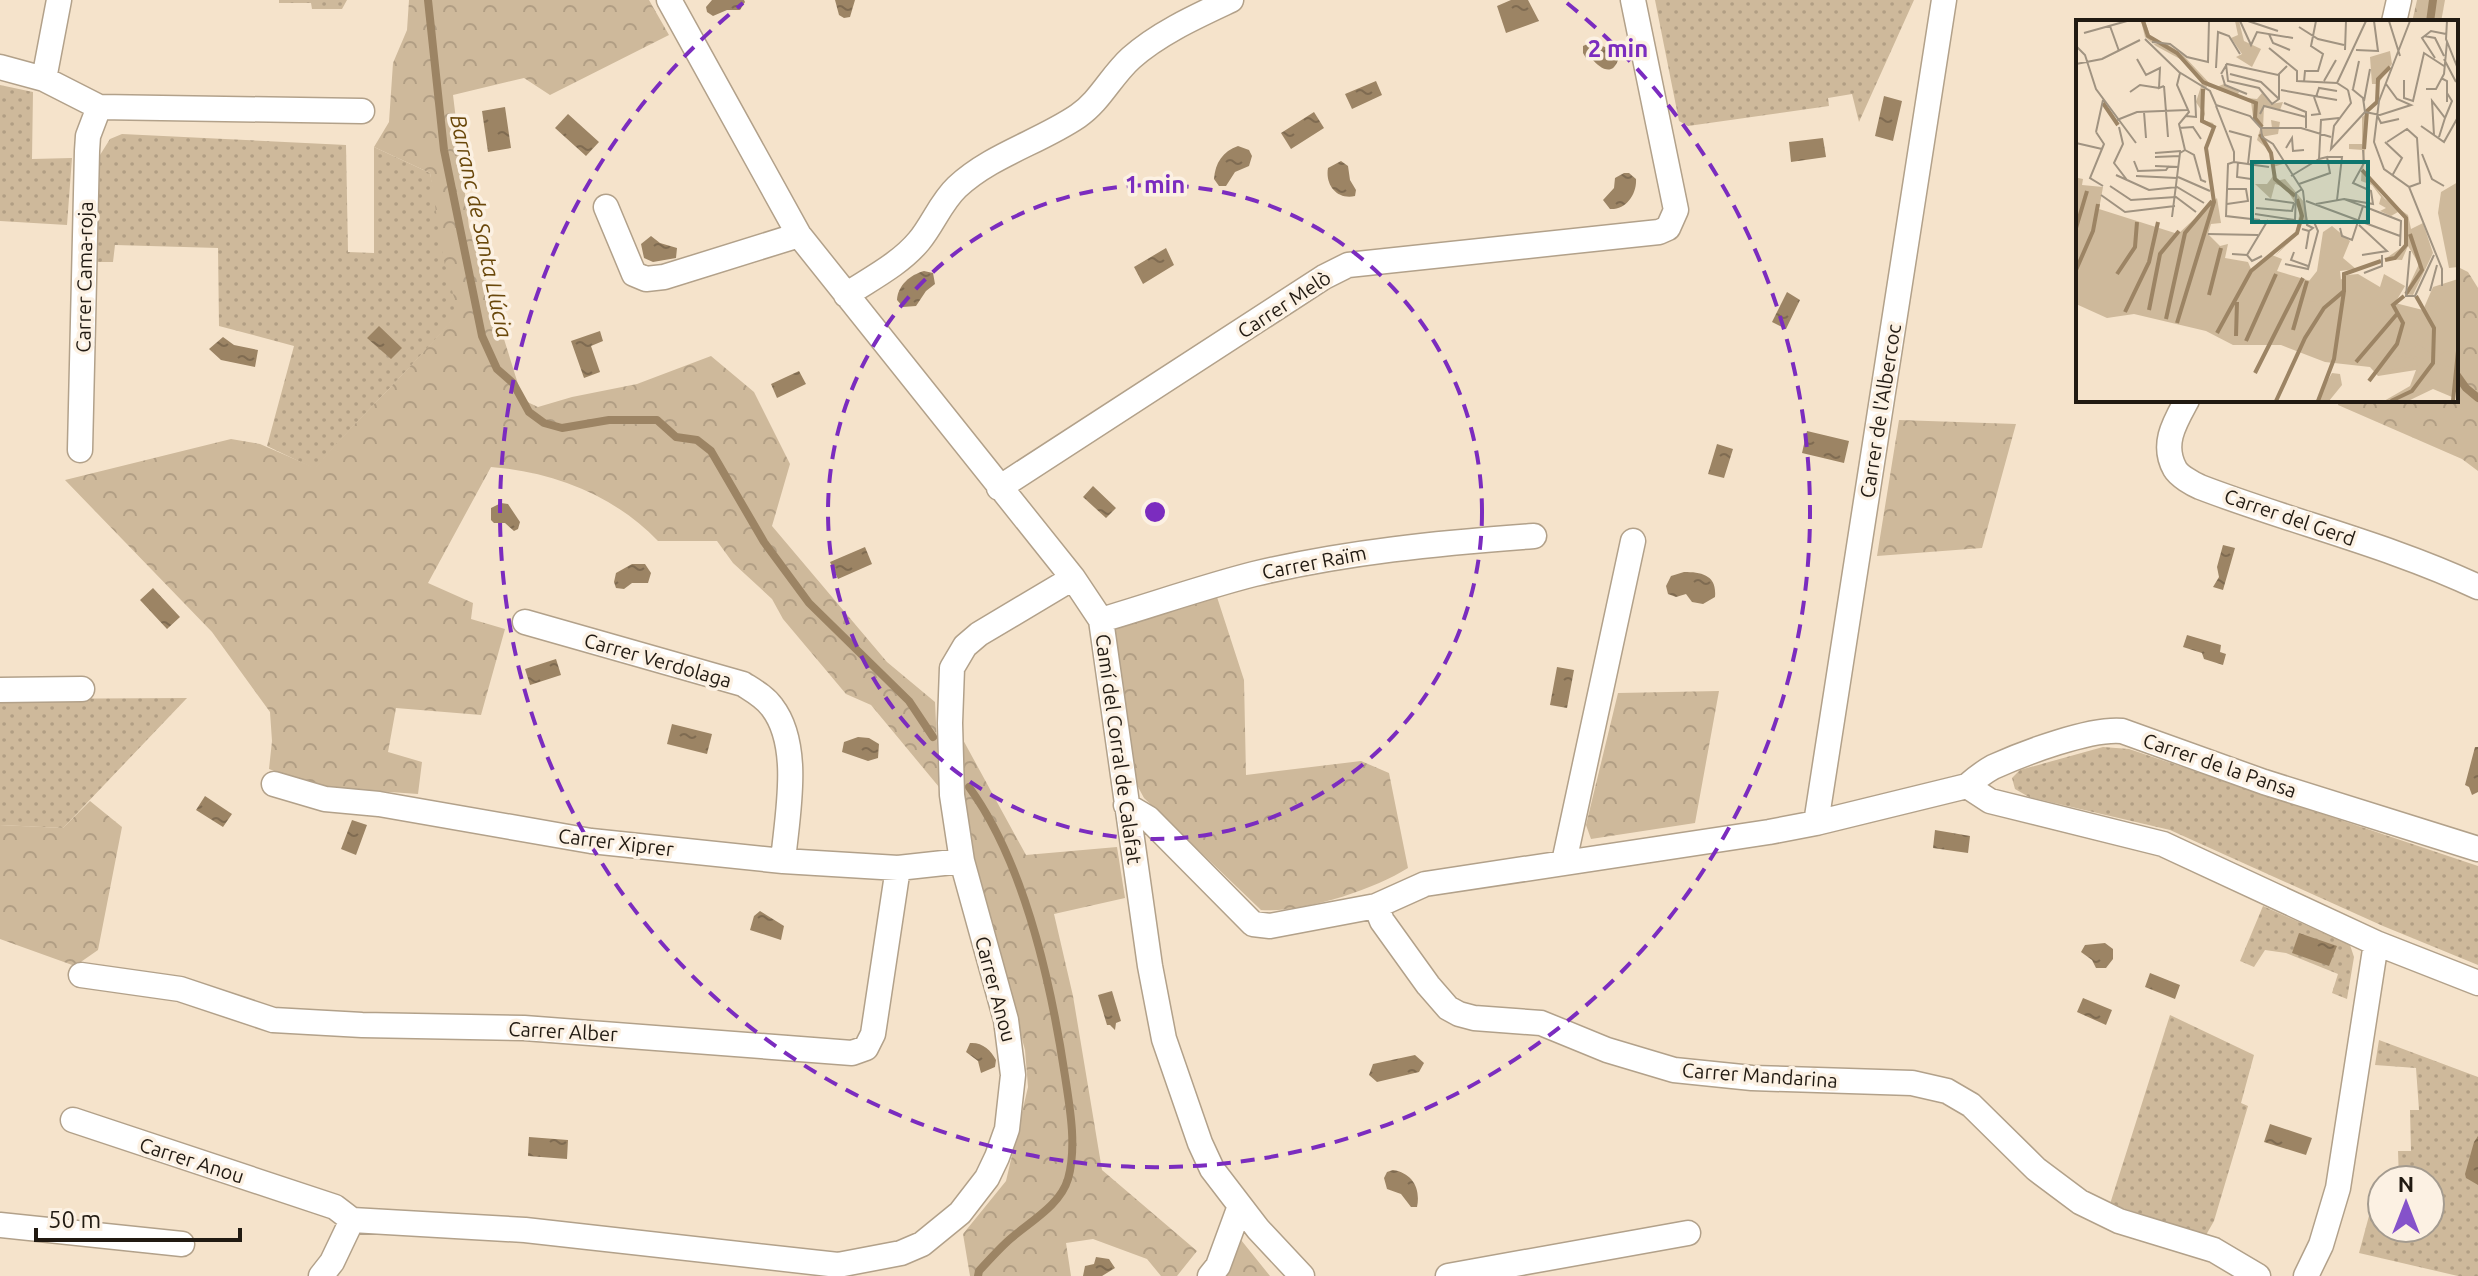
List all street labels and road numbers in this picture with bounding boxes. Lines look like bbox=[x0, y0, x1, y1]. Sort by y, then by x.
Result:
street label: Carrer Cama-roja bbox=[71, 201, 97, 353]
street label: Carrer Melò bbox=[1233, 265, 1335, 343]
street label: Carrer de l'Albercoc bbox=[1855, 322, 1905, 500]
street label: Carrer del Gerd bbox=[2221, 484, 2359, 550]
street label: Carrer Raïm bbox=[1260, 541, 1368, 583]
street label: Carrer Verdolaga bbox=[582, 628, 734, 692]
street label: Camí del Corral de Calafat bbox=[1091, 632, 1147, 866]
street label: Carrer de la Pansa bbox=[2140, 728, 2300, 802]
street label: Carrer Xiprer bbox=[557, 824, 675, 861]
street label: Carrer Anou bbox=[971, 934, 1021, 1044]
street label: Carrer Alber bbox=[508, 1017, 619, 1045]
street label: Carrer Mandarina bbox=[1681, 1058, 1839, 1092]
street label: Carrer Anou bbox=[137, 1132, 247, 1188]

